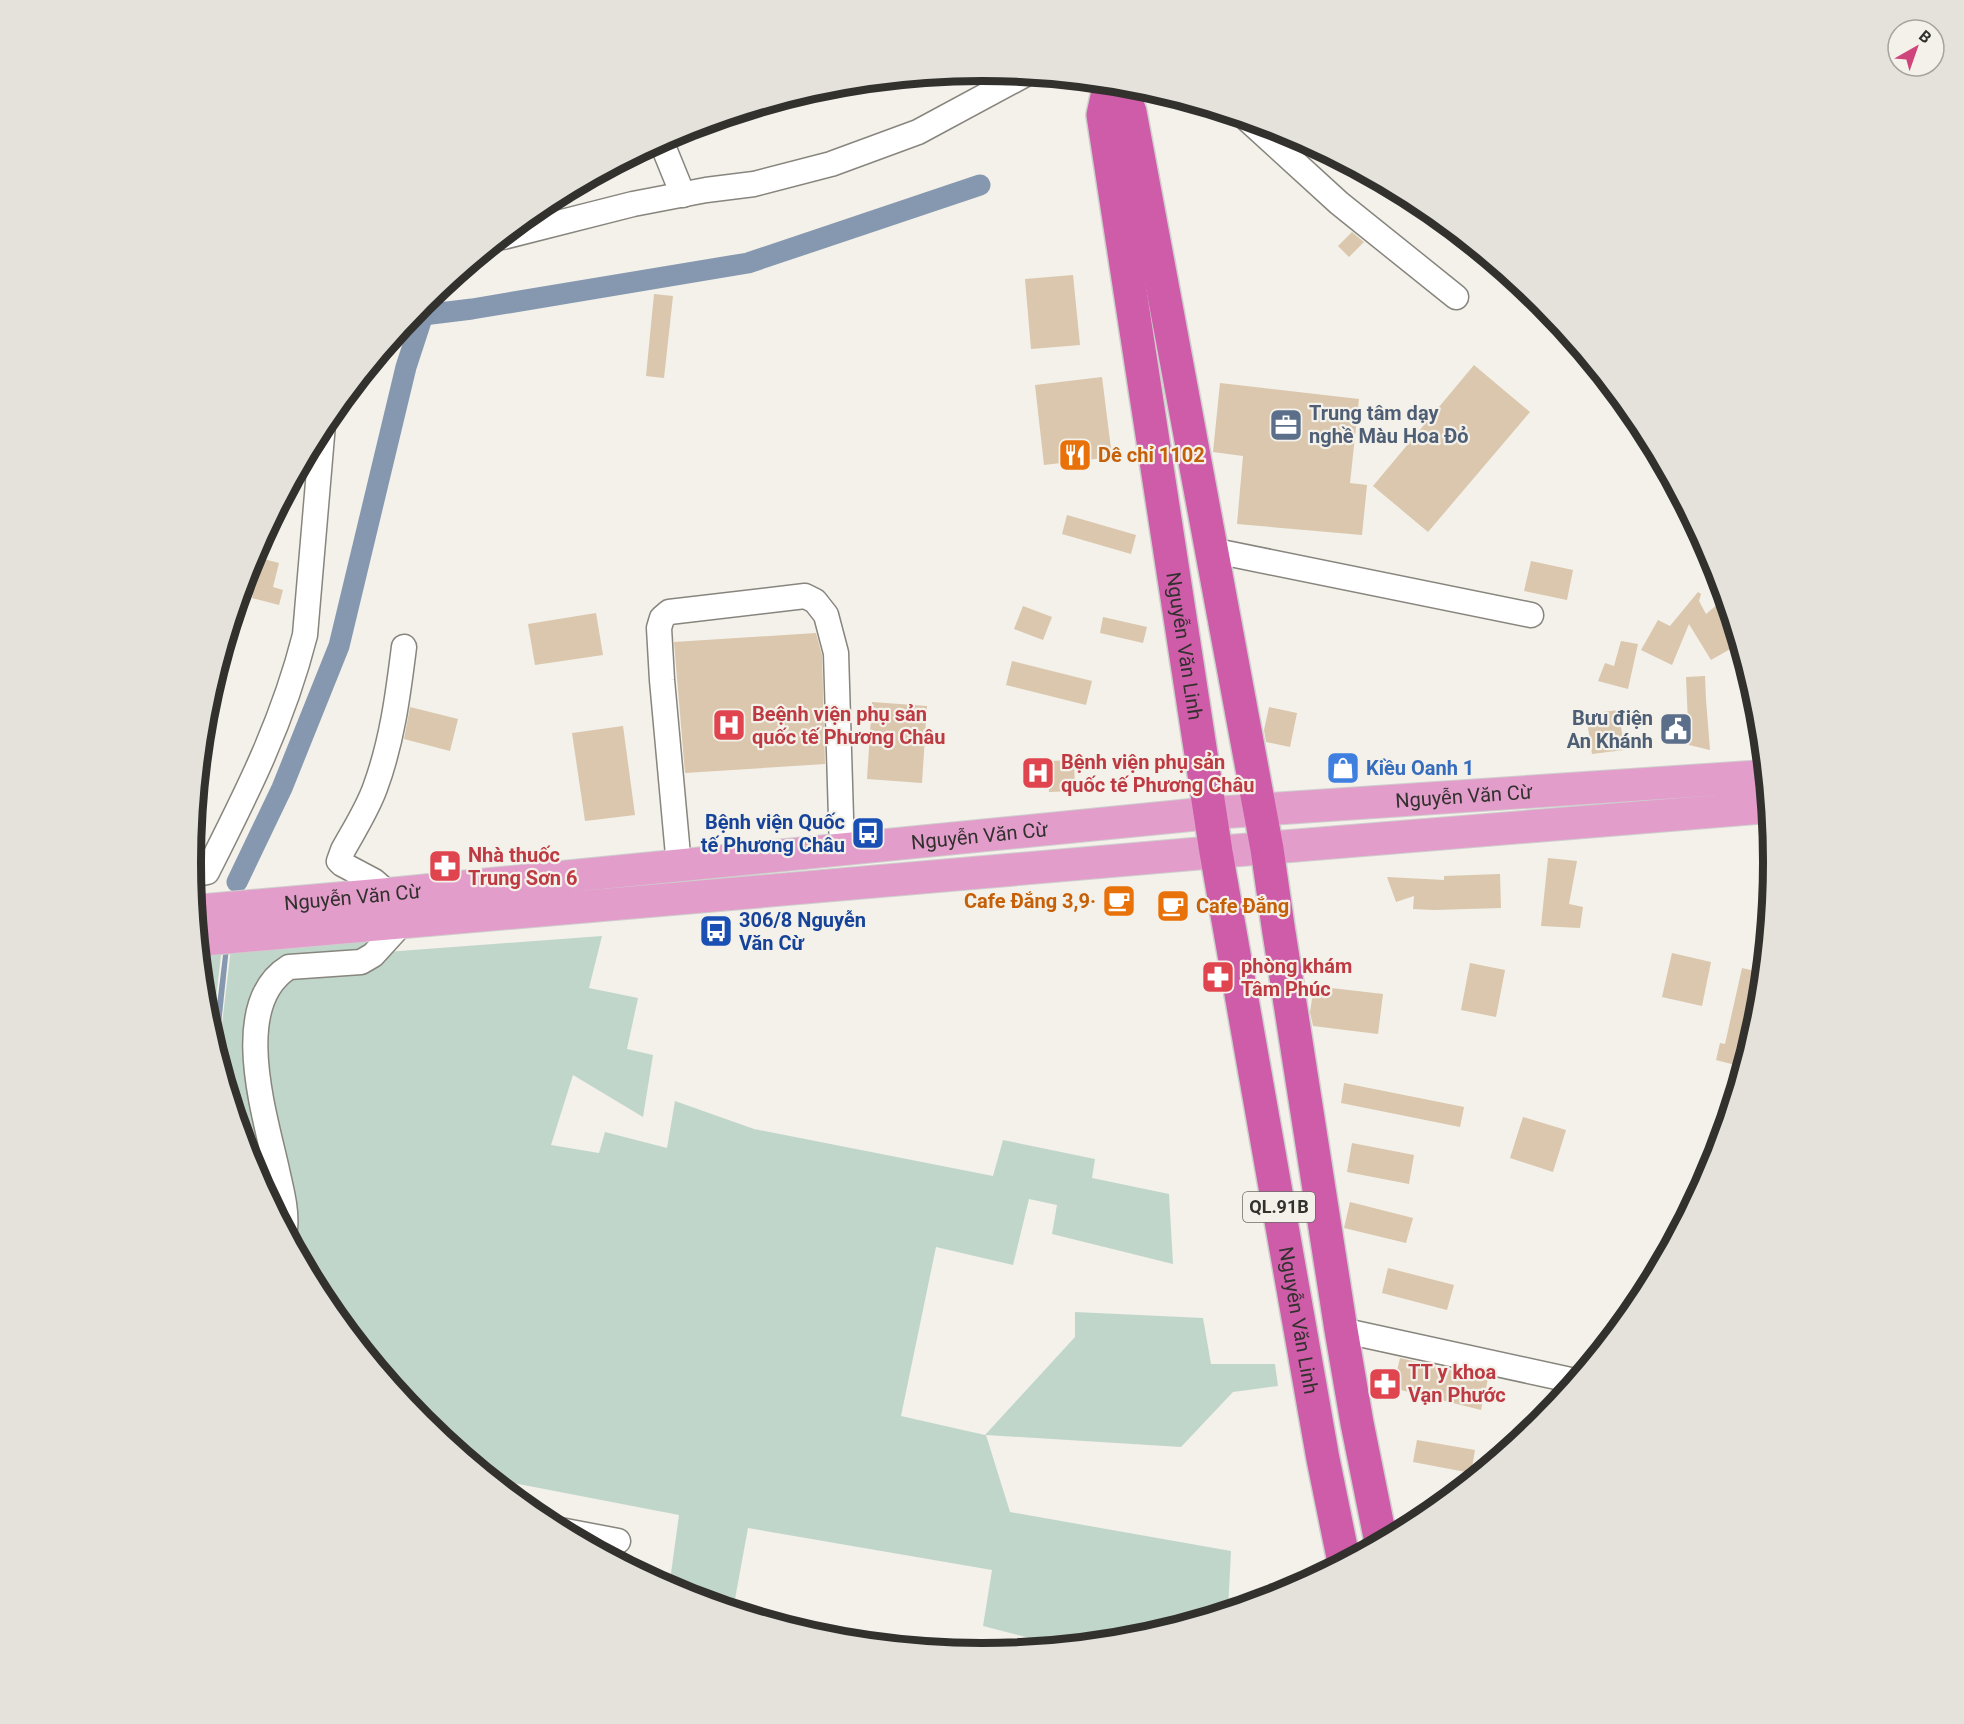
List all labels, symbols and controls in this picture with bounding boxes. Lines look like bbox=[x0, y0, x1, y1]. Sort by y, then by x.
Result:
north arrow bbox=[1886, 18, 1946, 78]
text: B bbox=[1915, 26, 1935, 47]
place label: Trung tâm dạy nghề Màu Hoa Đỏ bbox=[1309, 401, 1469, 448]
office icon: Trung tâm dạy nghề Màu Hoa Đỏ bbox=[1268, 407, 1304, 443]
restaurant icon: Dê chỉ 1102 bbox=[1057, 437, 1093, 473]
place label: Dê chỉ 1102 bbox=[1098, 443, 1205, 467]
street label: Nguyễn Văn Linh bbox=[1161, 570, 1208, 722]
place label: Beệnh viện phụ sản quốc tế Phương Châu bbox=[752, 702, 945, 749]
place label: Bưu điện An Khánh bbox=[1567, 706, 1653, 753]
hospital icon: Beệnh viện phụ sản quốc tế Phương Châu bbox=[711, 707, 747, 743]
public building icon: Bưu điện An Khánh bbox=[1658, 711, 1694, 747]
place label: Bệnh viện phụ sản quốc tế Phương Châu bbox=[1061, 750, 1254, 797]
shop icon: Kiều Oanh 1 bbox=[1325, 750, 1361, 786]
hospital icon: Bệnh viện phụ sản quốc tế Phương Châu bbox=[1020, 755, 1056, 791]
place label: Kiều Oanh 1 bbox=[1366, 756, 1474, 780]
street label: Nguyễn Văn Cừ bbox=[1395, 780, 1534, 813]
place label: Bệnh viện Quốc tế Phương Châu bbox=[701, 810, 845, 857]
bus stop icon: Bệnh viện Quốc tế Phương Châu bbox=[850, 815, 886, 851]
street label: Nguyễn Văn Cừ bbox=[910, 817, 1049, 854]
place label: Nhà thuốc Trung Sơn 6 bbox=[468, 843, 577, 890]
pharmacy icon: Nhà thuốc Trung Sơn 6 bbox=[427, 848, 463, 884]
street label: Nguyễn Văn Cừ bbox=[283, 879, 422, 915]
cafe icon: Cafe Đắng 3,9· bbox=[1101, 883, 1137, 919]
cafe icon: Cafe Đắng bbox=[1155, 888, 1191, 924]
place label: Cafe Đắng 3,9· bbox=[964, 889, 1096, 913]
place label: Cafe Đắng bbox=[1196, 894, 1289, 918]
place label: 306/8 Nguyễn Văn Cừ bbox=[739, 908, 866, 955]
bus stop icon: 306/8 Nguyễn Văn Cừ bbox=[698, 913, 734, 949]
place label: phòng khám Tâm Phúc bbox=[1241, 954, 1352, 1001]
pharmacy icon: phòng khám Tâm Phúc bbox=[1200, 959, 1236, 995]
road number: QL.91B bbox=[1243, 1192, 1315, 1222]
street label: Nguyễn Văn Linh bbox=[1274, 1245, 1323, 1396]
place label: TT y khoa Vạn Phước bbox=[1408, 1360, 1506, 1407]
pharmacy icon: TT y khoa Vạn Phước bbox=[1367, 1366, 1403, 1402]

